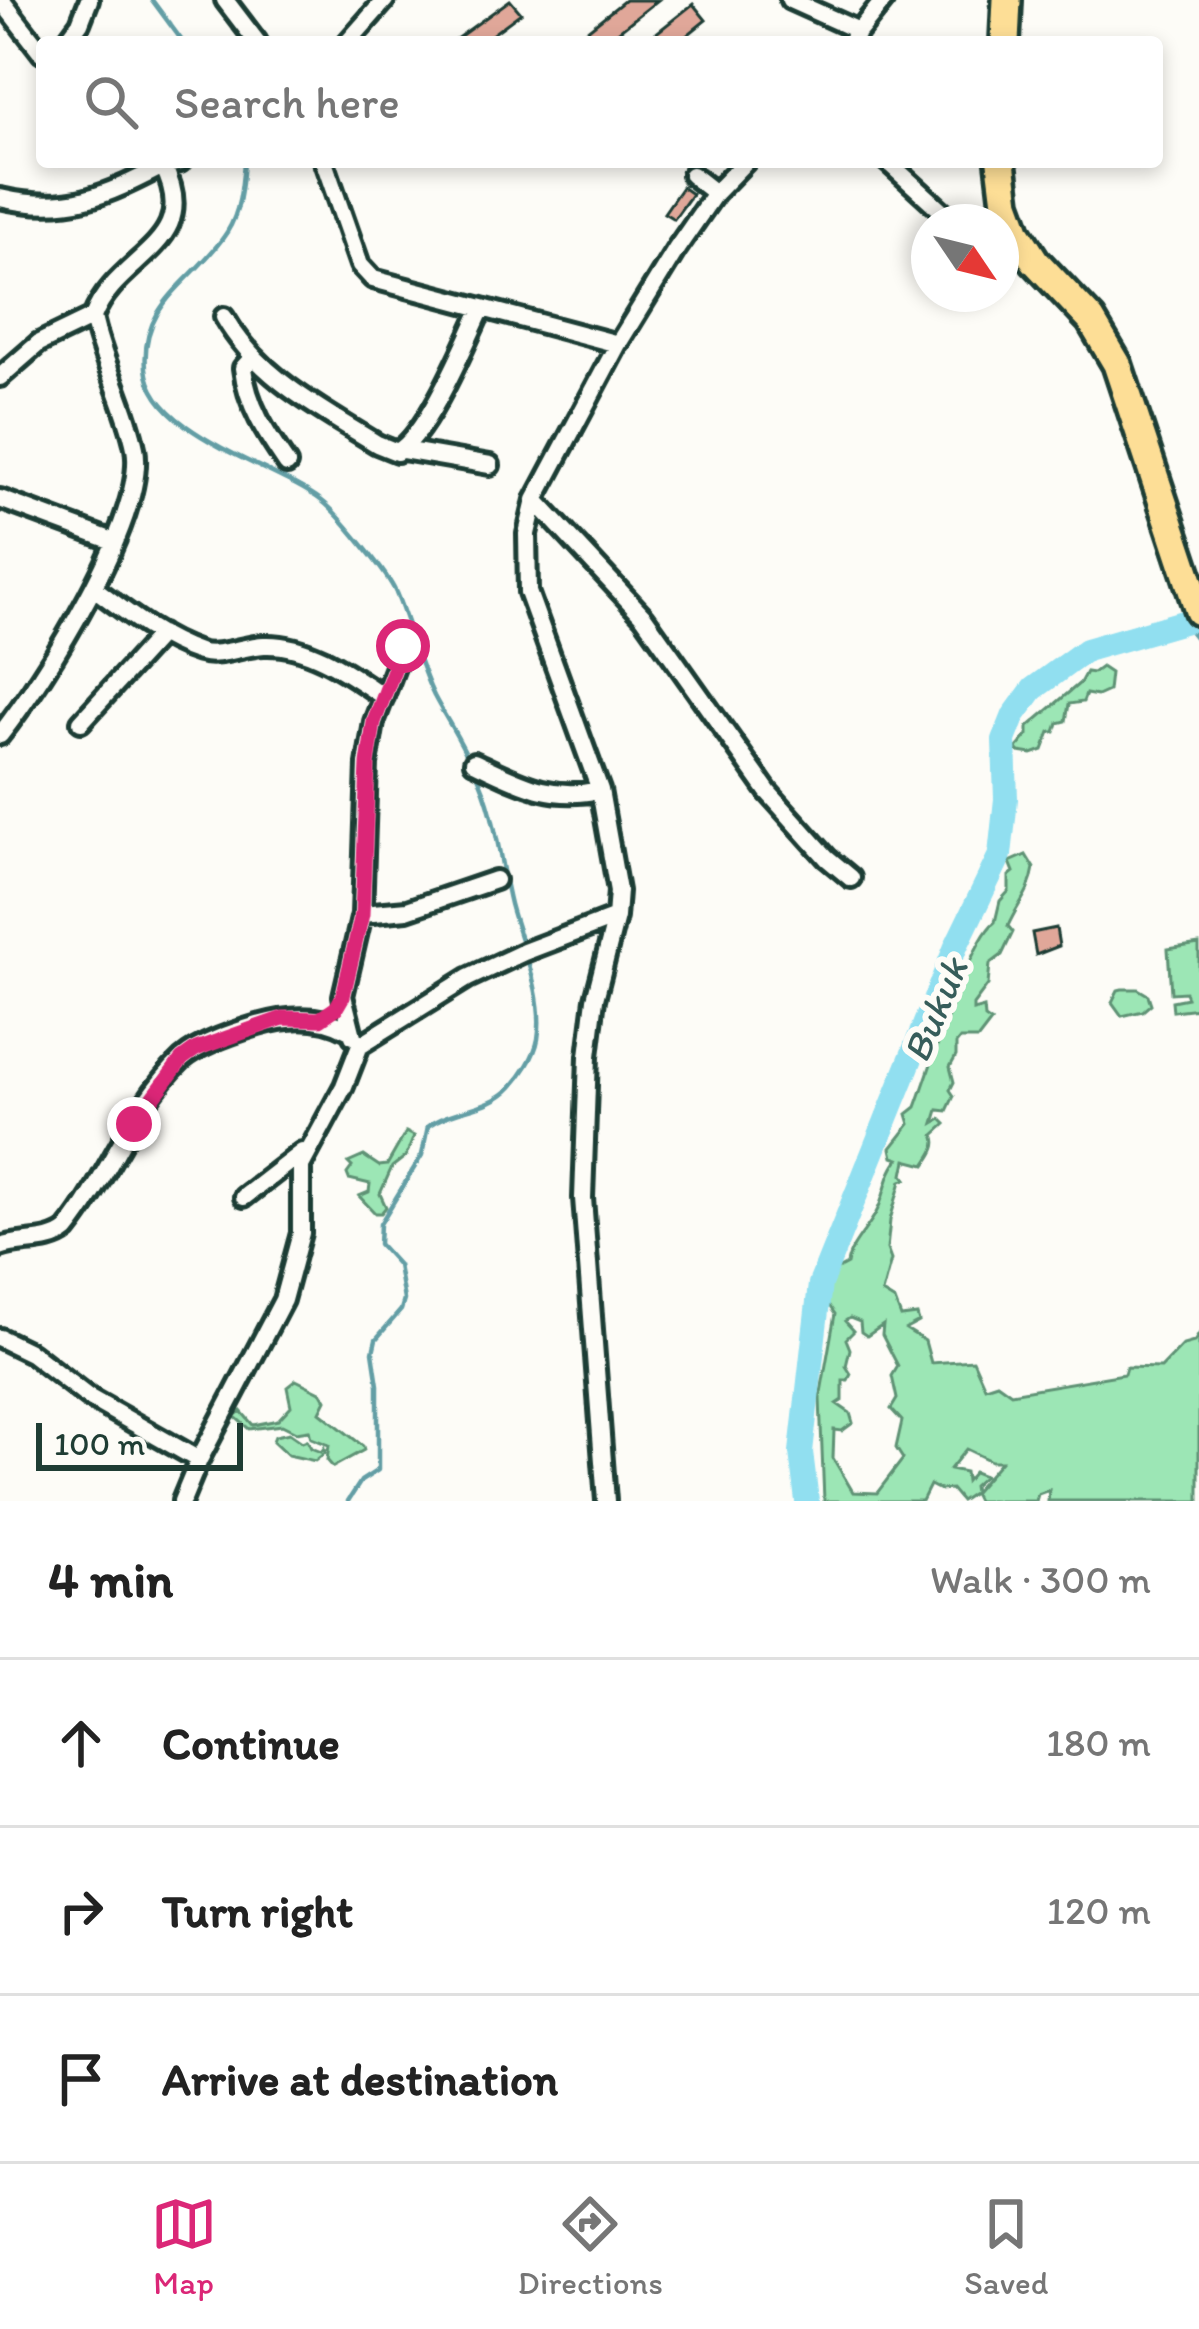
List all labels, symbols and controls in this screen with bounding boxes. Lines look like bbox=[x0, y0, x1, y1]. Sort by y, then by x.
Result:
search box bbox=[36, 36, 1163, 168]
icon: search bbox=[78, 69, 144, 135]
text: Search here bbox=[174, 75, 400, 129]
north arrow bbox=[911, 204, 1019, 312]
route start bbox=[376, 619, 430, 673]
water label: Bukuk bbox=[892, 949, 979, 1069]
route end bbox=[107, 1097, 161, 1151]
scale bar bbox=[36, 1417, 243, 1470]
text: 100 m bbox=[54, 1424, 145, 1463]
text: 4 min bbox=[48, 1549, 173, 1610]
text: Walk · 300 m bbox=[930, 1556, 1151, 1603]
icon: ahead bbox=[48, 1710, 114, 1776]
text: Continue bbox=[162, 1716, 340, 1770]
text: 180 m bbox=[1046, 1719, 1151, 1766]
icon: right bbox=[48, 1878, 114, 1944]
text: Turn right bbox=[162, 1884, 353, 1938]
text: 120 m bbox=[1047, 1887, 1151, 1934]
icon: arrive bbox=[48, 2046, 114, 2112]
text: Arrive at destination bbox=[162, 2052, 558, 2106]
tab: Map bbox=[151, 2191, 217, 2302]
tab: Directions bbox=[518, 2191, 663, 2302]
tab: Saved bbox=[964, 2191, 1048, 2302]

